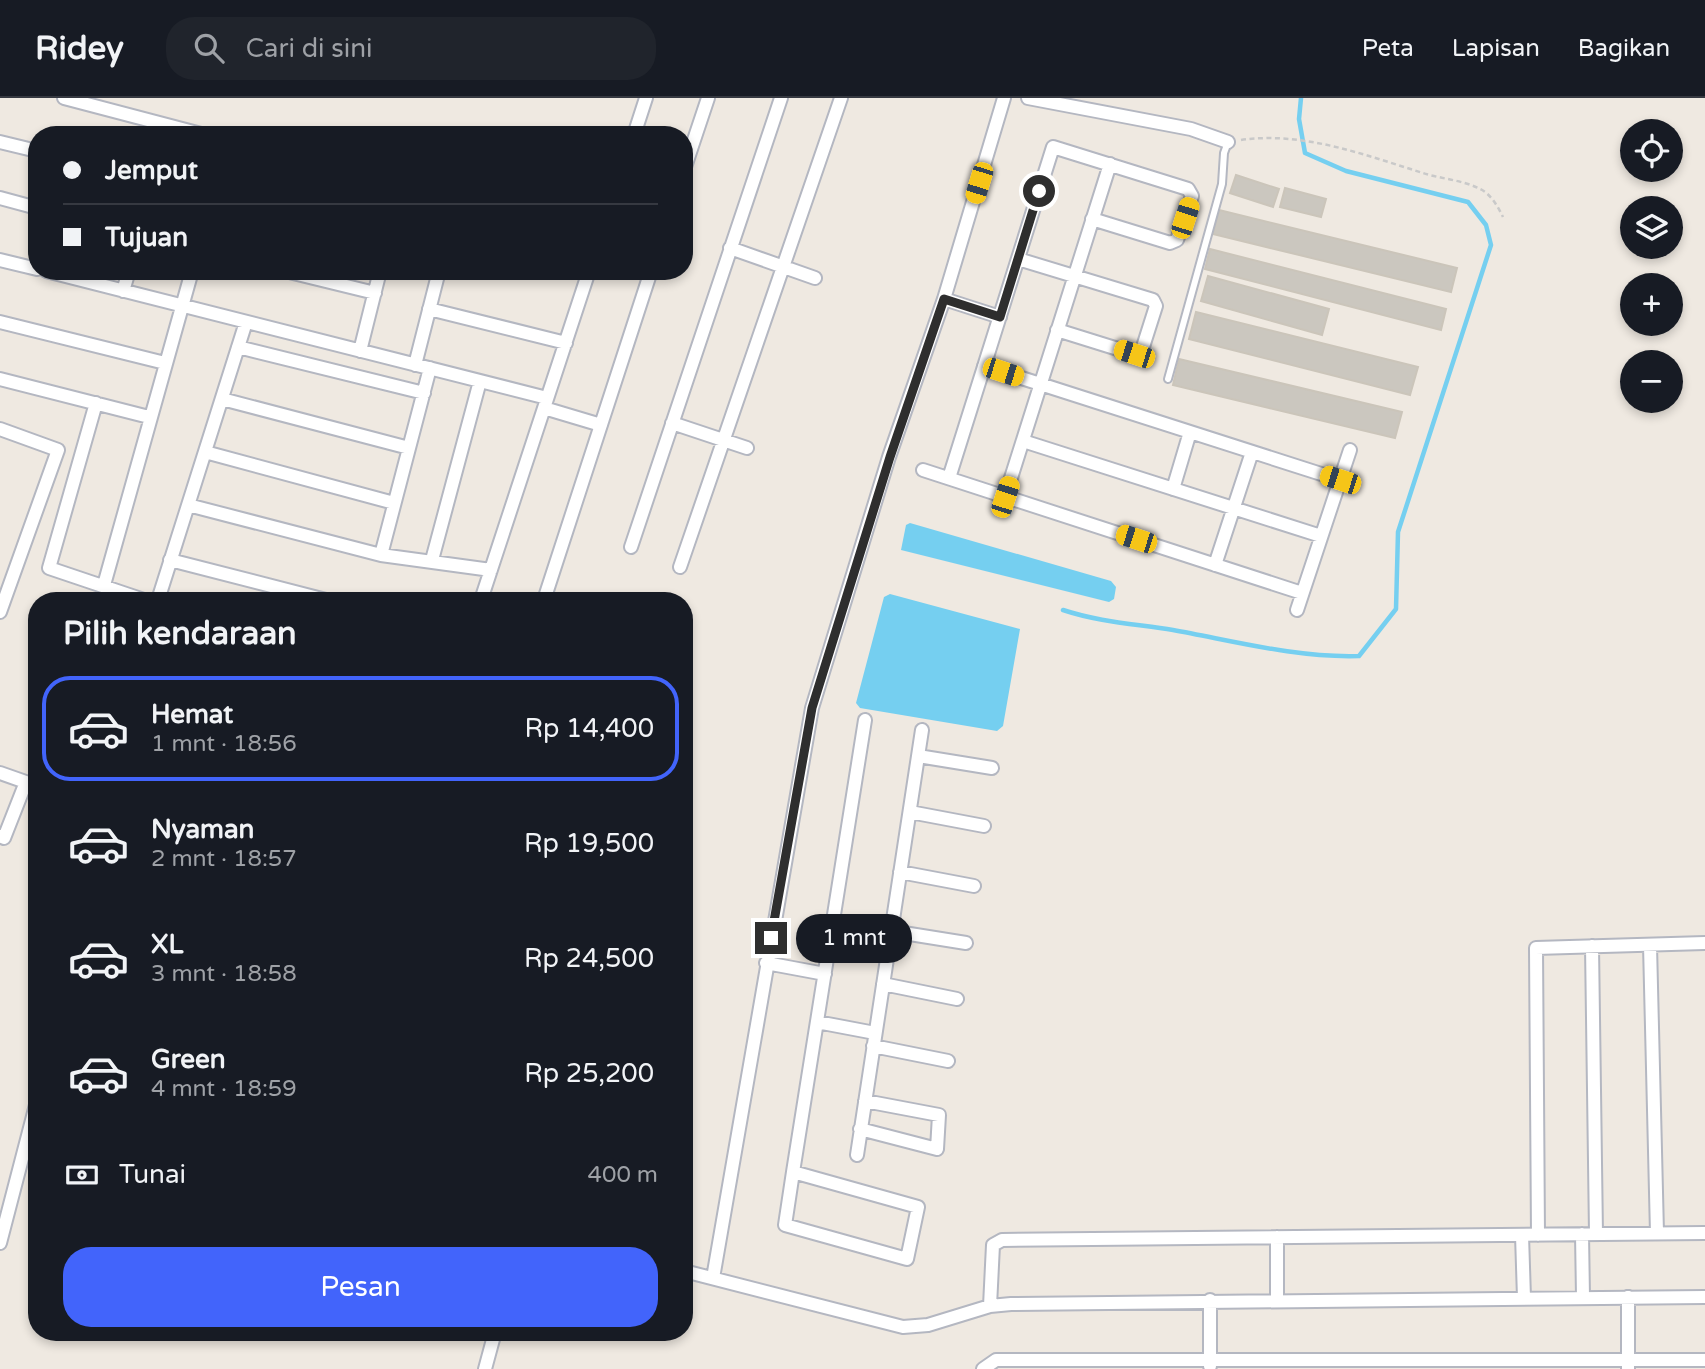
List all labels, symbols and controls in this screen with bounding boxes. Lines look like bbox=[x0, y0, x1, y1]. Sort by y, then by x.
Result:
search box bbox=[166, 17, 656, 80]
text: Ridey bbox=[35, 29, 124, 68]
icon: search bbox=[190, 29, 228, 67]
text: Cari di sini bbox=[246, 33, 373, 64]
text: Peta bbox=[1362, 34, 1414, 63]
text: Lapisan bbox=[1452, 34, 1540, 63]
text: Bagikan bbox=[1578, 34, 1670, 63]
map controls bbox=[1620, 119, 1683, 413]
button: locate bbox=[1620, 119, 1683, 182]
text: Jemput bbox=[105, 155, 198, 186]
car bbox=[963, 160, 996, 206]
route start bbox=[1023, 175, 1055, 207]
car bbox=[1169, 195, 1202, 241]
button: layers bbox=[1620, 196, 1683, 259]
text: Tujuan bbox=[105, 222, 188, 253]
button: + bbox=[1620, 273, 1683, 336]
car bbox=[1111, 338, 1158, 370]
button: − bbox=[1620, 350, 1683, 413]
car bbox=[980, 356, 1027, 388]
car bbox=[1317, 464, 1364, 496]
car bbox=[989, 474, 1022, 520]
car bbox=[1113, 523, 1160, 555]
text: Pilih kendaraan bbox=[63, 615, 297, 653]
icon: car bbox=[67, 697, 130, 760]
text: Hemat bbox=[151, 699, 233, 730]
text: Rp 14,400 bbox=[524, 713, 654, 744]
text: 1 mnt · 18:56 bbox=[151, 730, 297, 758]
icon: car bbox=[67, 812, 130, 875]
text: Nyaman bbox=[151, 814, 254, 845]
text: Rp 19,500 bbox=[524, 828, 654, 859]
text: 2 mnt · 18:57 bbox=[151, 845, 297, 873]
callout: 1 mnt bbox=[796, 914, 911, 962]
route end bbox=[755, 922, 787, 954]
text: 1 mnt bbox=[822, 924, 886, 952]
icon: car bbox=[67, 927, 130, 990]
text: XL bbox=[151, 929, 183, 960]
text: Rp 24,500 bbox=[524, 943, 654, 974]
text: 3 mnt · 18:58 bbox=[151, 960, 297, 988]
icon: car bbox=[67, 1042, 130, 1105]
text: Green bbox=[151, 1044, 226, 1075]
text: Rp 25,200 bbox=[524, 1058, 654, 1089]
text: 4 mnt · 18:59 bbox=[151, 1075, 297, 1103]
icon: cash bbox=[63, 1156, 101, 1194]
text: Tunai bbox=[119, 1159, 186, 1190]
text: 400 m bbox=[588, 1161, 658, 1189]
button: Pesan bbox=[63, 1247, 658, 1327]

